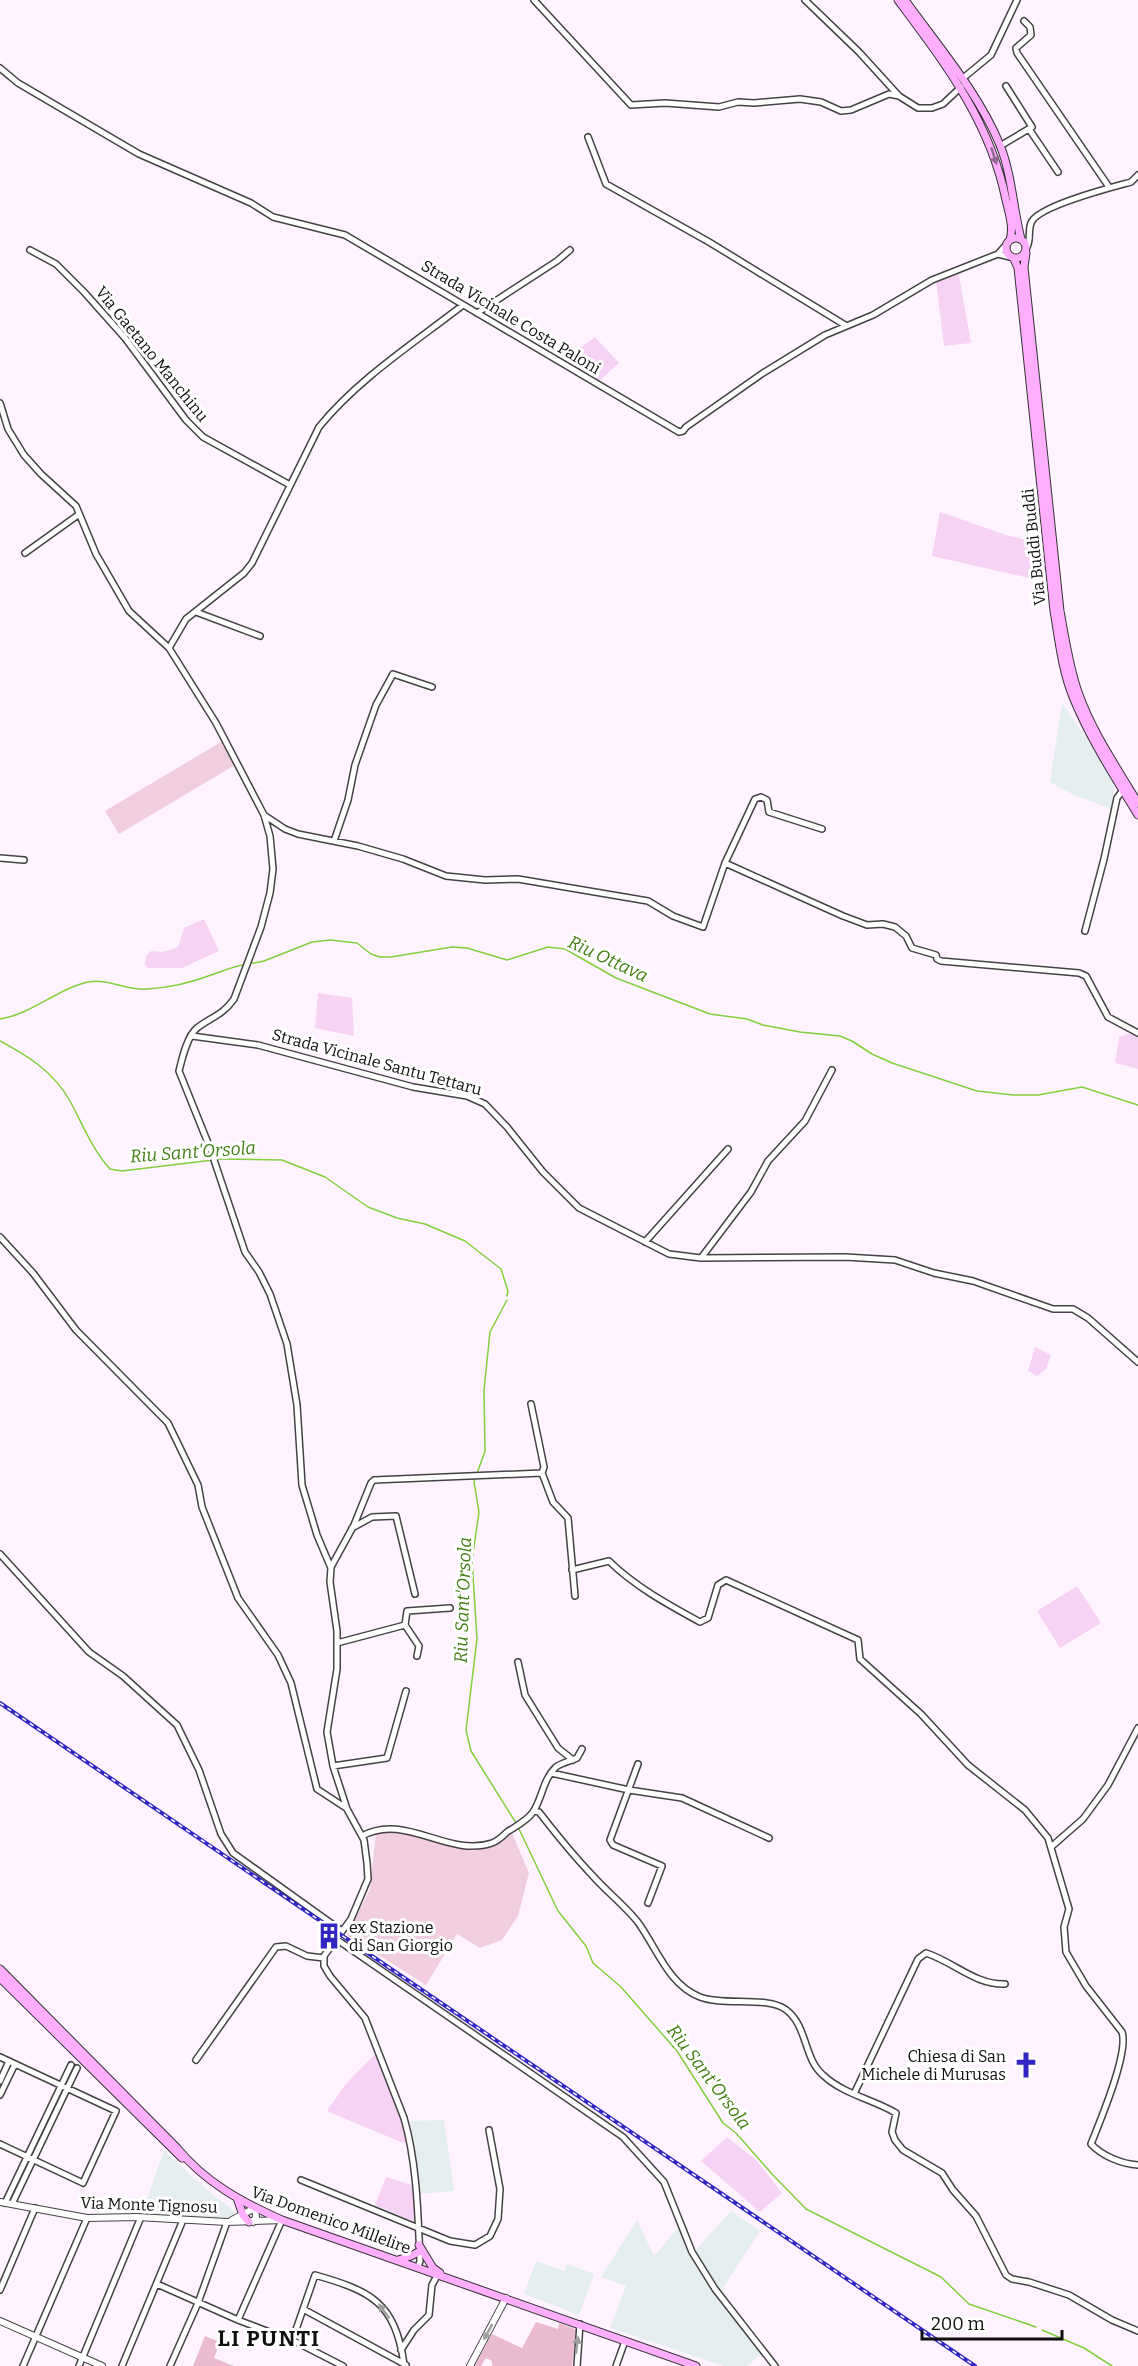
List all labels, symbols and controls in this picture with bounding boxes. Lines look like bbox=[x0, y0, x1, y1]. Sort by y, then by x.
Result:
one-way arrow bbox=[990, 147, 999, 165]
street label: Strada Vicinale Costa Paloni bbox=[418, 256, 604, 378]
street label: Via Gaetano Manchinu bbox=[92, 283, 212, 425]
street label: Via Buddi Buddi bbox=[1018, 487, 1050, 606]
water label: Riu Ottava bbox=[565, 931, 651, 987]
street label: Strada Vicinale Santu Tettaru bbox=[270, 1025, 484, 1099]
water label: Riu Sant'Orsola bbox=[129, 1137, 257, 1167]
water label: Riu Sant'Orsola bbox=[450, 1537, 476, 1663]
place label: ex Stazione di San Giorgio bbox=[349, 1918, 453, 1955]
building icon: ex Stazione di San Giorgio bbox=[314, 1921, 344, 1951]
water label: Riu Sant'Orsola bbox=[662, 2020, 756, 2134]
place label: Chiesa di San Michele di Murusas bbox=[861, 2047, 1006, 2084]
church icon: Chiesa di San Michele di Murusas bbox=[1011, 2050, 1041, 2080]
street label: Via Domenico Millelire bbox=[249, 2182, 413, 2258]
street label: Via Monte Tignosu bbox=[80, 2193, 218, 2217]
one-way arrow bbox=[378, 2303, 390, 2318]
scale bar bbox=[922, 2303, 1062, 2341]
text: 200 m bbox=[931, 2313, 985, 2335]
one-way arrow bbox=[483, 2324, 493, 2341]
district label: LI PUNTI bbox=[217, 2325, 321, 2352]
one-way arrow bbox=[572, 2336, 582, 2355]

